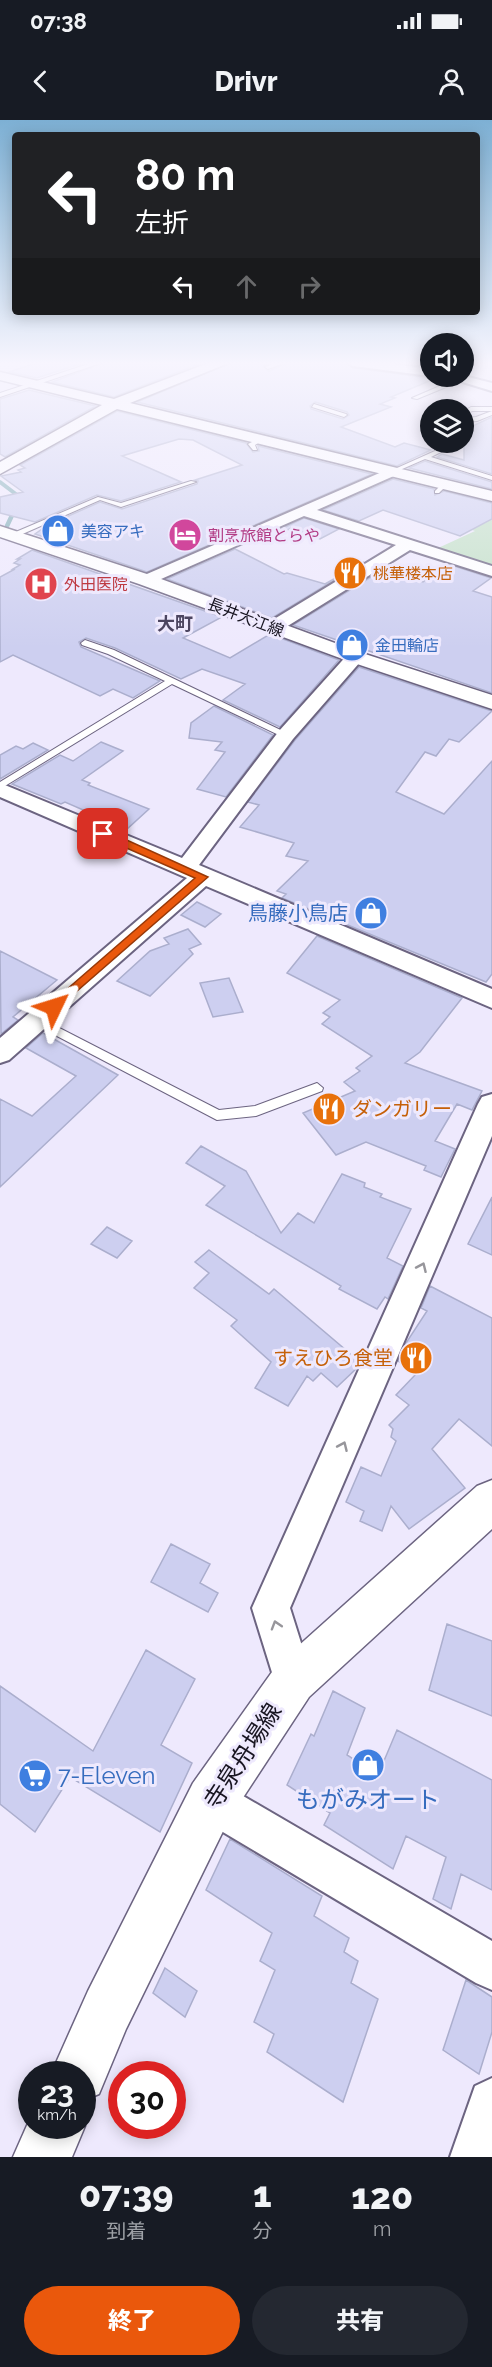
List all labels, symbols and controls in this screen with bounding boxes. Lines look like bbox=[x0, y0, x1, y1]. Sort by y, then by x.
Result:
text: 07:38 bbox=[30, 8, 87, 34]
icon: back bbox=[24, 65, 57, 98]
icon: person bbox=[435, 65, 468, 98]
text: Drivr bbox=[214, 66, 278, 97]
text: 80 m bbox=[135, 151, 235, 200]
icon: left bbox=[36, 156, 114, 234]
text: 左折 bbox=[135, 207, 189, 238]
icon: left bbox=[167, 270, 200, 303]
icon: ahead bbox=[230, 270, 263, 303]
icon: right bbox=[293, 270, 326, 303]
map controls bbox=[420, 333, 474, 453]
button: sound bbox=[420, 333, 474, 387]
button: layers bbox=[420, 399, 474, 453]
shop icon: 美容アキ bbox=[40, 513, 76, 549]
hotel icon: 割烹旅館とらや bbox=[167, 517, 203, 553]
place label: 美容アキ bbox=[81, 522, 145, 541]
place label: 割烹旅館とらや bbox=[208, 526, 320, 545]
restaurant icon: 桃華楼本店 bbox=[332, 555, 368, 591]
place label: 桃華楼本店 bbox=[373, 564, 453, 583]
hospital icon: 外田医院 bbox=[23, 566, 59, 602]
place label: 外田医院 bbox=[64, 575, 128, 594]
street label: 長井大江線 bbox=[205, 594, 287, 641]
district label: 大町 bbox=[157, 613, 193, 634]
shop icon: 金田輪店 bbox=[334, 627, 370, 663]
place label: 金田輪店 bbox=[375, 636, 439, 655]
pin bbox=[77, 808, 128, 859]
icon: arrive bbox=[86, 817, 119, 850]
shop icon: 鳥藤小鳥店 bbox=[353, 895, 389, 931]
place label: 鳥藤小鳥店 bbox=[248, 901, 348, 925]
position arrow bbox=[22, 975, 86, 1039]
restaurant icon: ダンガリー bbox=[311, 1091, 347, 1127]
place label: ダンガリー bbox=[352, 1097, 452, 1121]
one-way arrow bbox=[414, 1263, 426, 1274]
restaurant icon: すえひろ食堂 bbox=[398, 1340, 434, 1376]
place label: すえひろ食堂 bbox=[273, 1346, 393, 1370]
one-way arrow bbox=[336, 1441, 348, 1452]
one-way arrow bbox=[271, 1620, 283, 1631]
street label: 寺泉舟場線 bbox=[198, 1698, 287, 1814]
shop icon: もがみオート bbox=[350, 1747, 386, 1783]
supermarket icon: 7-Eleven bbox=[17, 1758, 53, 1794]
place label: 7-Eleven bbox=[58, 1761, 156, 1790]
place label: もがみオート bbox=[296, 1785, 440, 1814]
speed limit sign: 30 bbox=[108, 2061, 186, 2139]
text: 23 bbox=[40, 2075, 74, 2110]
text: km/h bbox=[37, 2106, 77, 2124]
text: 07:39 bbox=[79, 2173, 173, 2215]
text: 1 bbox=[253, 2173, 272, 2215]
text: 120 bbox=[351, 2175, 413, 2217]
text: m bbox=[373, 2217, 391, 2241]
text: 到着 bbox=[106, 2219, 146, 2243]
text: 分 bbox=[252, 2219, 272, 2243]
button: 終了 bbox=[24, 2286, 240, 2355]
button: 共有 bbox=[252, 2286, 468, 2355]

